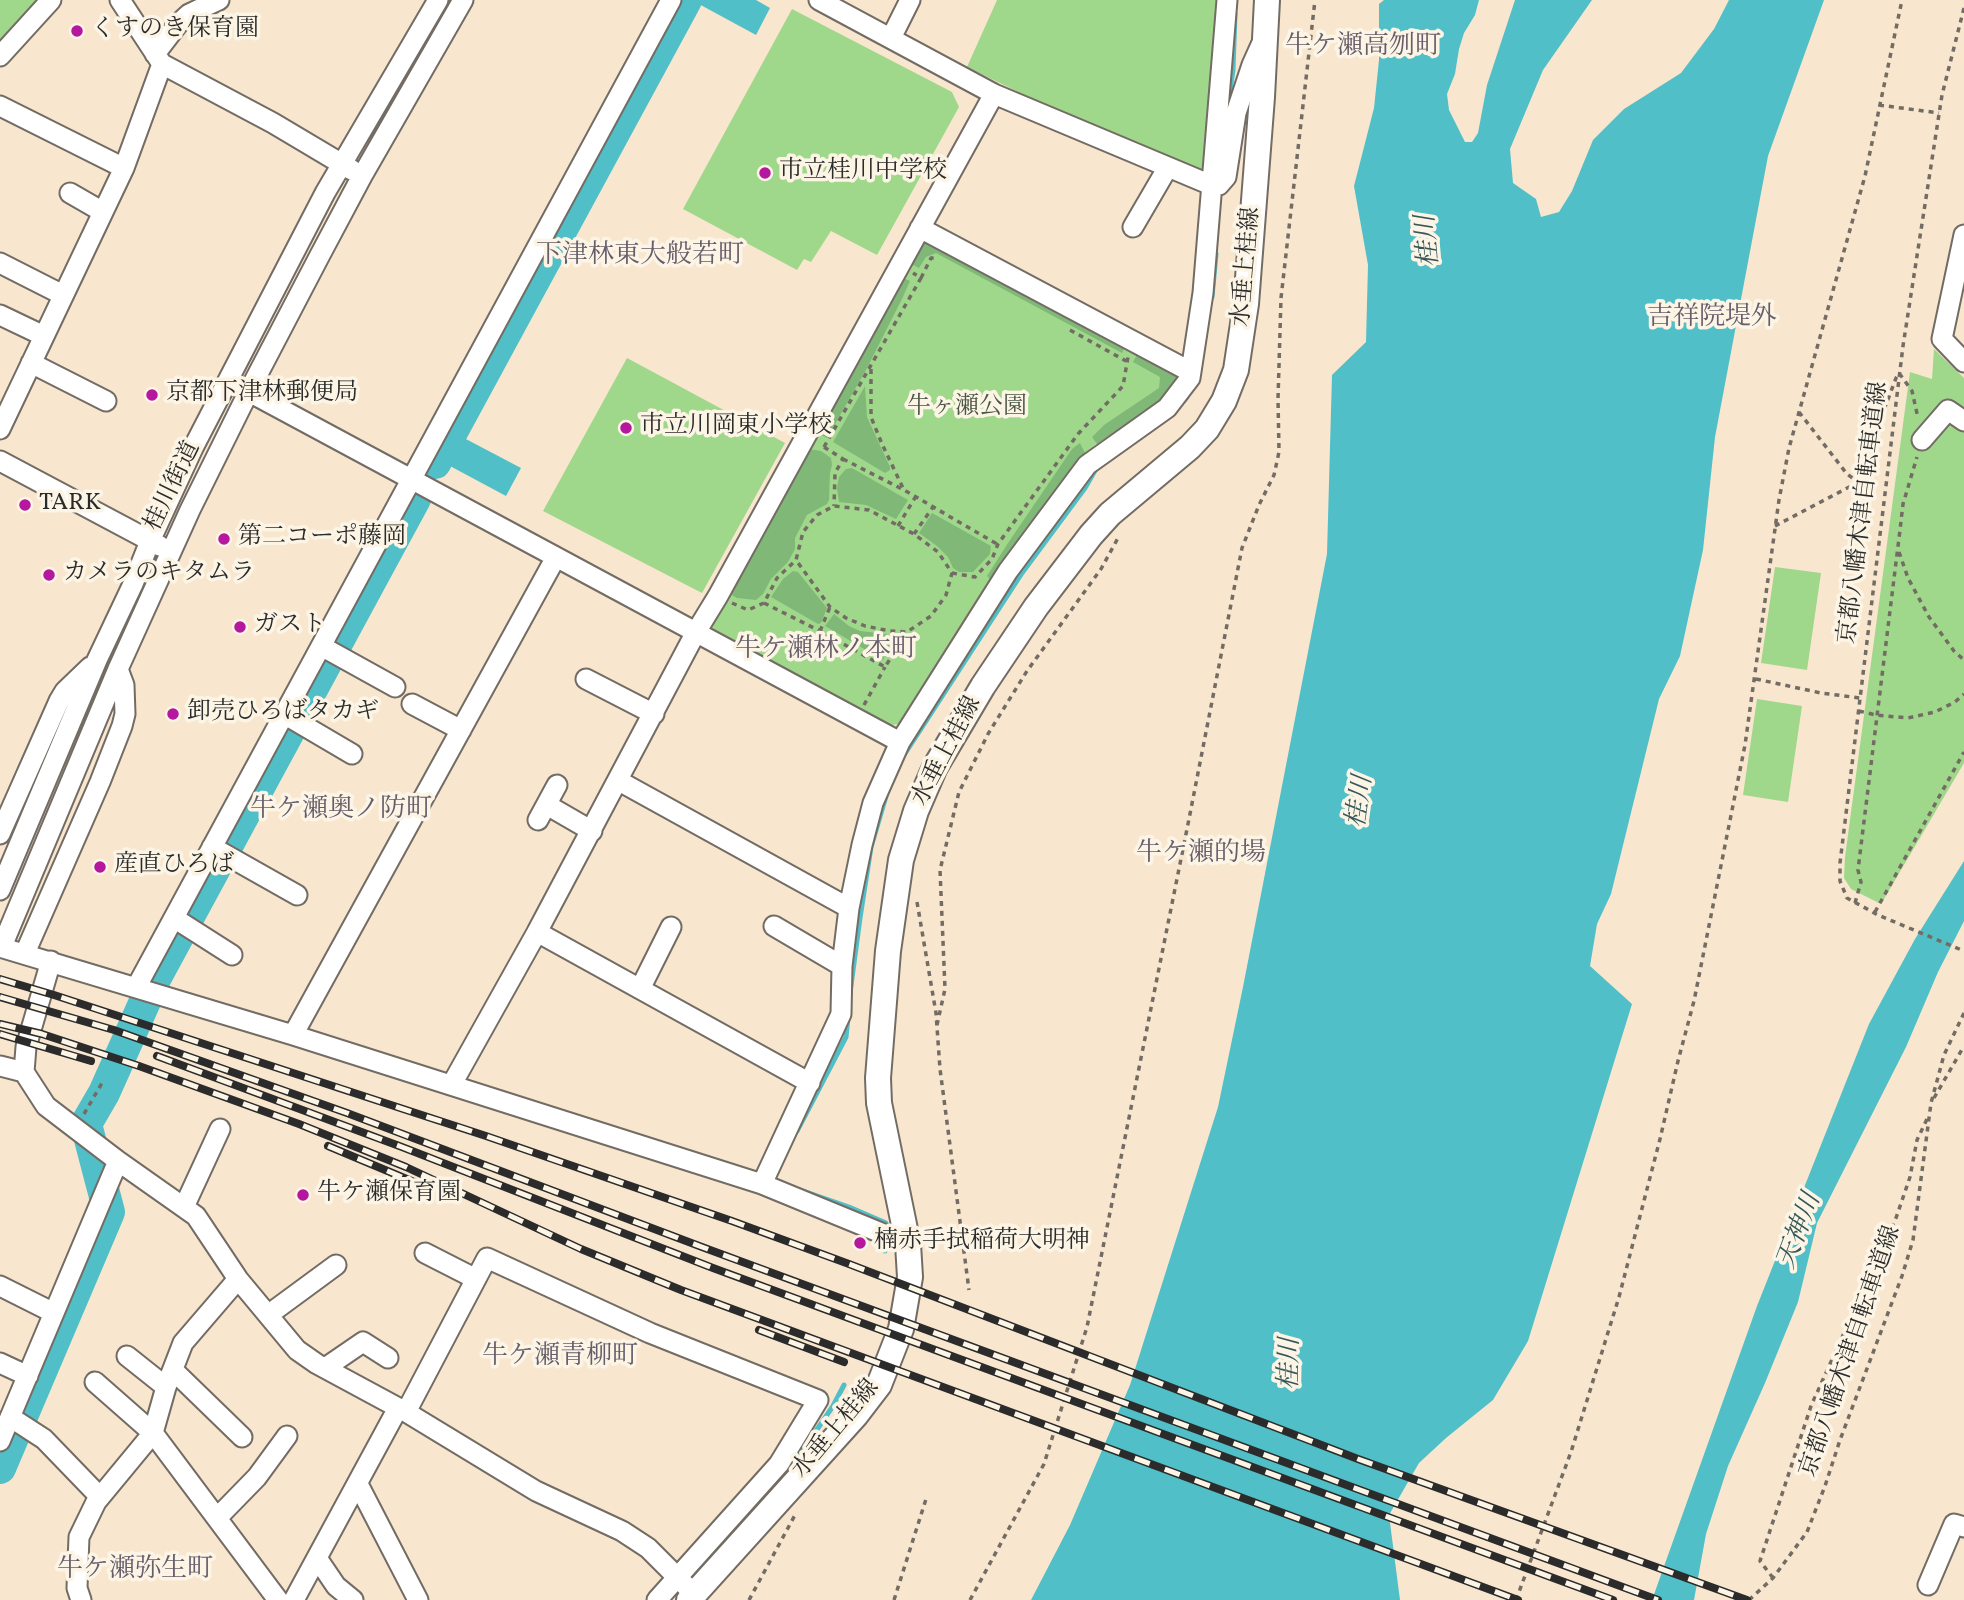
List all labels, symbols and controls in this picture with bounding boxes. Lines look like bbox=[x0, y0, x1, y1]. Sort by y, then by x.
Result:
place label: くすのき保育園 bbox=[91, 17, 259, 45]
marker: くすのき保育園 bbox=[69, 23, 85, 39]
district label: 牛ケ瀬高刎町 bbox=[1285, 32, 1441, 64]
place label: 市立桂川中学校 bbox=[779, 159, 947, 187]
marker: 市立桂川中学校 bbox=[757, 165, 773, 181]
street label: 水垂上桂線 bbox=[1228, 206, 1268, 328]
water label: 桂川 bbox=[1412, 214, 1448, 268]
district label: 下津林東大般若町 bbox=[536, 241, 744, 273]
district label: 吉祥院堤外 bbox=[1647, 303, 1777, 335]
street label: 京都八幡木津自転車道線 bbox=[1835, 380, 1895, 646]
place label: 京都下津林郵便局 bbox=[166, 381, 358, 409]
marker: 京都下津林郵便局 bbox=[144, 387, 160, 403]
park label: 牛ヶ瀬公園 bbox=[907, 395, 1027, 423]
place label: 市立川岡東小学校 bbox=[640, 414, 832, 442]
marker: 市立川岡東小学校 bbox=[618, 420, 634, 436]
street label: 桂川街道 bbox=[140, 438, 208, 536]
place label: TARK bbox=[39, 491, 101, 519]
marker: TARK bbox=[17, 497, 33, 513]
place label: 第二コーポ藤岡 bbox=[238, 525, 406, 553]
marker: 第二コーポ藤岡 bbox=[216, 531, 232, 547]
place label: カメラのキタムラ bbox=[63, 561, 255, 589]
marker: カメラのキタムラ bbox=[41, 567, 57, 583]
place label: ガスト bbox=[254, 613, 326, 641]
marker: ガスト bbox=[232, 619, 248, 635]
district label: 牛ケ瀬林ノ本町 bbox=[735, 635, 917, 667]
street label: 水垂上桂線 bbox=[907, 692, 989, 812]
place label: 卸売ひろばタカギ bbox=[187, 700, 379, 728]
marker: 卸売ひろばタカギ bbox=[165, 706, 181, 722]
water label: 桂川 bbox=[1343, 774, 1381, 830]
district label: 牛ケ瀬奥ノ防町 bbox=[250, 795, 432, 827]
district label: 牛ケ瀬的場 bbox=[1136, 839, 1266, 871]
place label: 産直ひろば bbox=[114, 853, 234, 881]
marker: 産直ひろば bbox=[92, 859, 108, 875]
place label: 牛ケ瀬保育園 bbox=[317, 1181, 461, 1209]
marker: 牛ケ瀬保育園 bbox=[295, 1187, 311, 1203]
water label: 天神川 bbox=[1772, 1190, 1830, 1274]
street label: 京都八幡木津自転車道線 bbox=[1795, 1223, 1909, 1481]
place label: 楠赤手拭稲荷大明神 bbox=[874, 1229, 1090, 1257]
marker: 楠赤手拭稲荷大明神 bbox=[852, 1235, 868, 1251]
water label: 桂川 bbox=[1276, 1338, 1308, 1390]
district label: 牛ケ瀬青柳町 bbox=[482, 1342, 638, 1374]
street label: 水垂上桂線 bbox=[787, 1375, 887, 1485]
district label: 牛ケ瀬弥生町 bbox=[57, 1555, 213, 1587]

